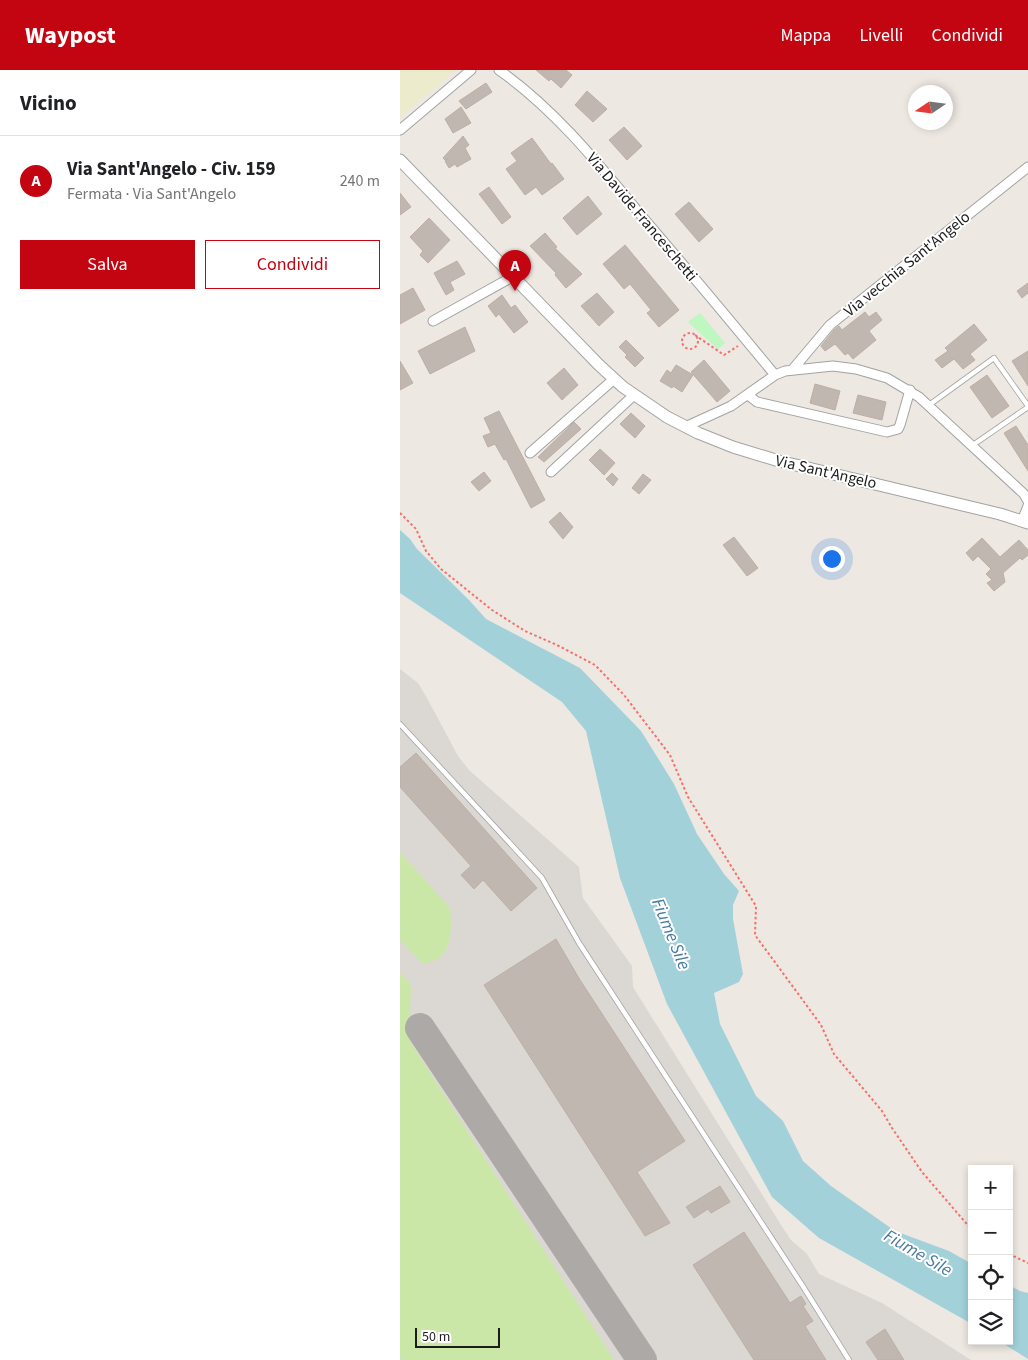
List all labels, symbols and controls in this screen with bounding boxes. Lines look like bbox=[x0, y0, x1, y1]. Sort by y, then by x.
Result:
text: Waypost bbox=[25, 18, 116, 53]
text: Mappa bbox=[780, 23, 831, 48]
text: Livelli bbox=[859, 23, 903, 48]
text: Condividi bbox=[931, 23, 1003, 48]
north arrow bbox=[908, 85, 953, 130]
text: Vicino bbox=[20, 88, 77, 118]
street label: Via Davide Franceschetti bbox=[581, 148, 703, 286]
text: Via Sant'Angelo - Civ. 159 bbox=[67, 156, 276, 183]
text: A bbox=[31, 170, 41, 192]
text: 240 m bbox=[340, 170, 380, 192]
text: Fermata · Via Sant'Angelo bbox=[67, 183, 236, 205]
street label: Via vecchia Sant'Angelo bbox=[839, 206, 975, 322]
button: Salva bbox=[20, 240, 195, 289]
button: Condividi bbox=[205, 240, 380, 289]
pin: A bbox=[499, 250, 531, 291]
street label: Via Sant'Angelo bbox=[773, 450, 879, 494]
your location bbox=[819, 546, 845, 572]
water label: Fiume Sile bbox=[645, 894, 697, 974]
map controls bbox=[968, 1165, 1013, 1345]
button: + bbox=[968, 1165, 1013, 1210]
button: − bbox=[968, 1210, 1013, 1255]
water label: Fiume Sile bbox=[879, 1223, 957, 1283]
button: locate bbox=[968, 1255, 1013, 1300]
button: layers bbox=[968, 1300, 1013, 1345]
scale bar bbox=[415, 1325, 500, 1348]
text: 50 m bbox=[422, 1327, 450, 1347]

